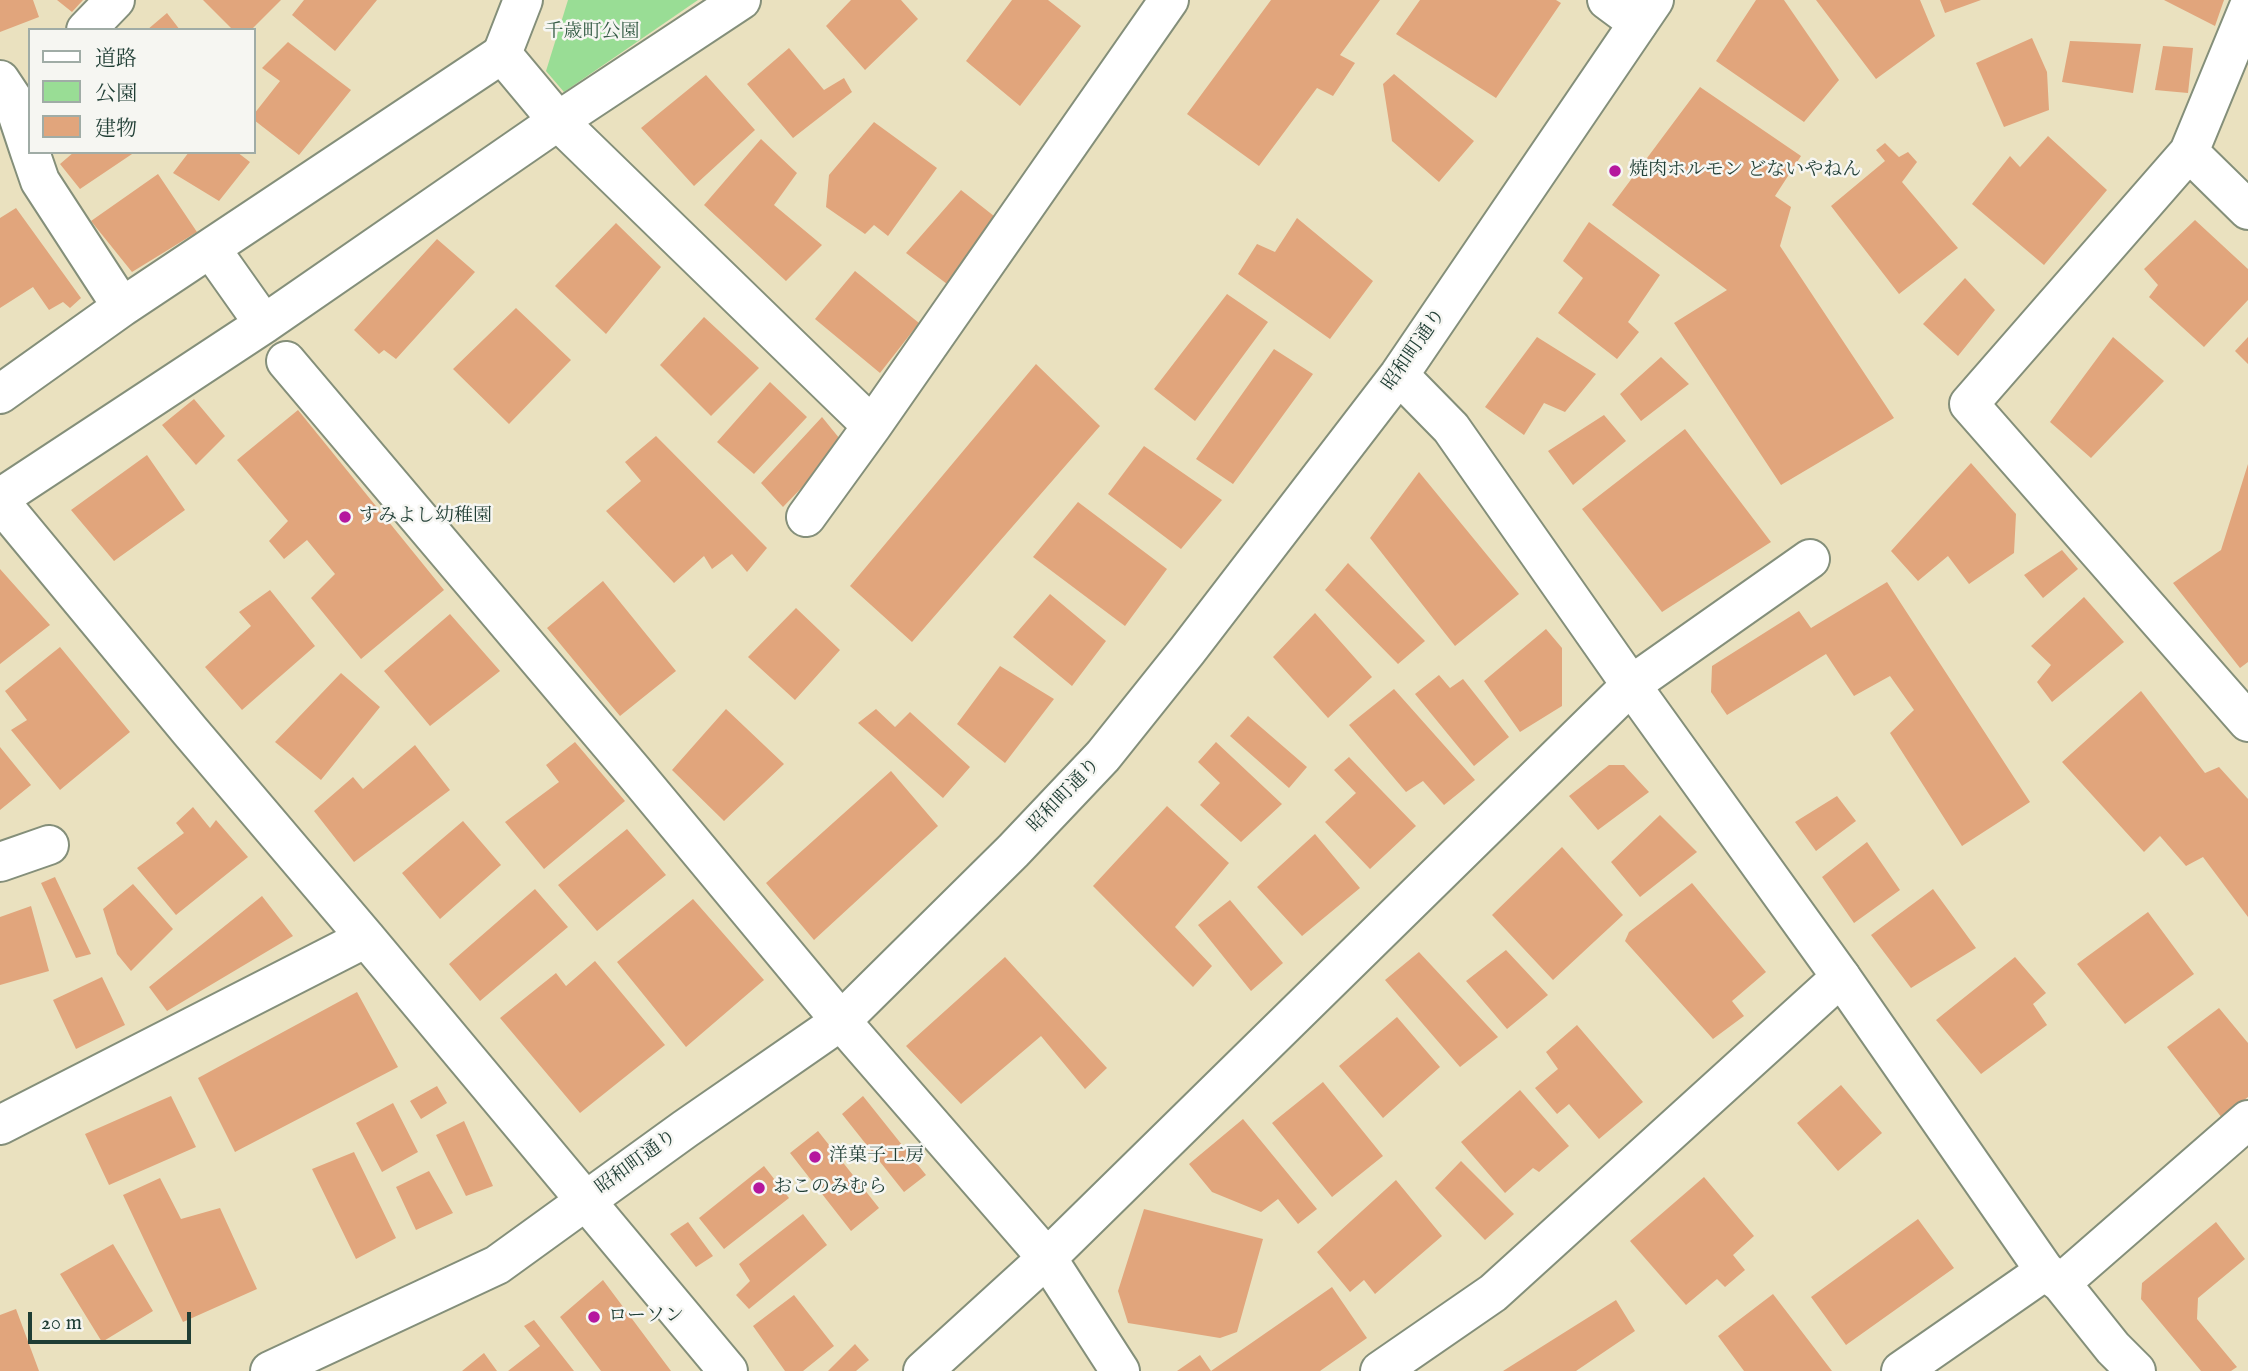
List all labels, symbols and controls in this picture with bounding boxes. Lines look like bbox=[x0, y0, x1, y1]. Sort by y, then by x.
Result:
park label: 千歳町公園 bbox=[545, 22, 639, 44]
legend bbox=[28, 28, 256, 154]
text: 道路 bbox=[95, 46, 137, 73]
text: 公園 bbox=[95, 81, 137, 108]
text: 建物 bbox=[95, 116, 137, 143]
place label: 焼肉ホルモン どないやねん bbox=[1629, 160, 1861, 182]
marker: 焼肉ホルモン どないやねん bbox=[1607, 163, 1623, 179]
street label: 昭和町通り bbox=[1378, 305, 1452, 395]
place label: すみよし幼稚園 bbox=[359, 506, 492, 528]
marker: すみよし幼稚園 bbox=[337, 509, 353, 525]
street label: 昭和町通り bbox=[1024, 754, 1106, 838]
street label: 昭和町通り bbox=[592, 1126, 682, 1200]
place label: 洋菓子工房 bbox=[829, 1146, 924, 1168]
marker: 洋菓子工房 bbox=[807, 1149, 823, 1165]
place label: おこのみむら bbox=[773, 1177, 887, 1199]
marker: おこのみむら bbox=[751, 1180, 767, 1196]
scale bar bbox=[32, 1298, 194, 1342]
place label: ローソン bbox=[608, 1306, 684, 1328]
marker: ローソン bbox=[586, 1309, 602, 1325]
text: 20 m bbox=[41, 1310, 82, 1337]

